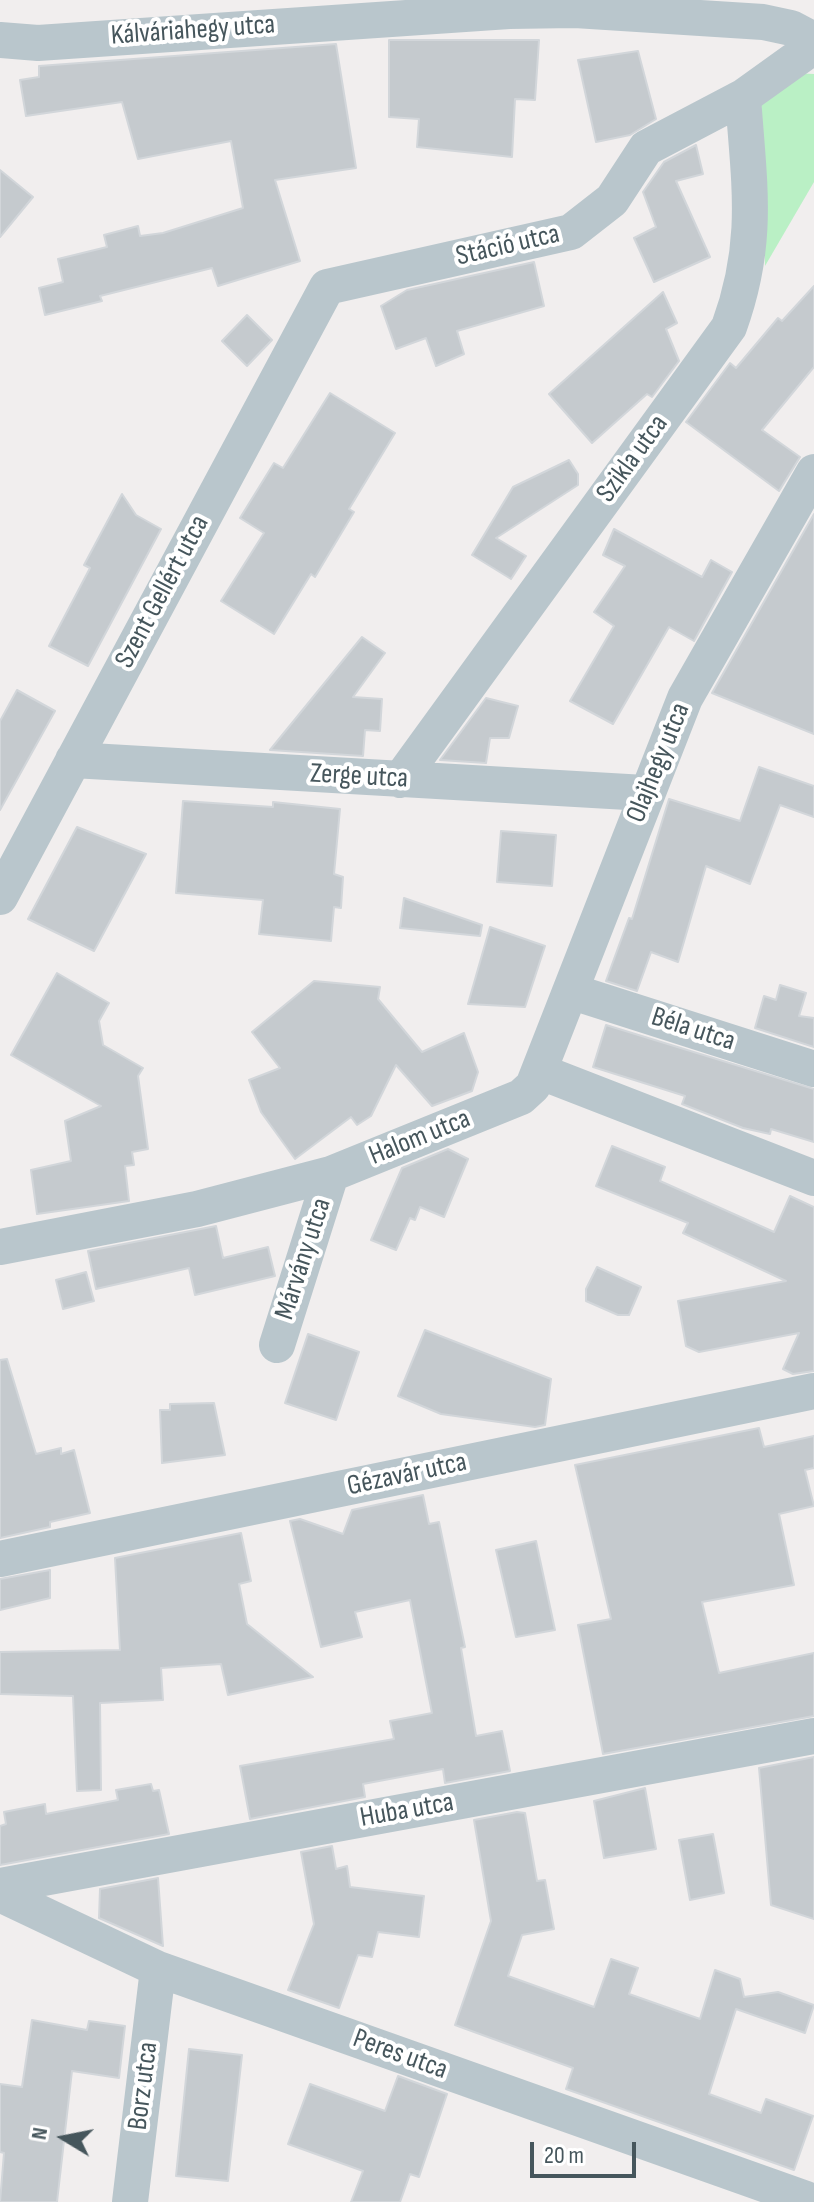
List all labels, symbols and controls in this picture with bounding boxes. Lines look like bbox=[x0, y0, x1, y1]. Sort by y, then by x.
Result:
street label: Kálváriahegy utca bbox=[110, 9, 276, 53]
street label: Stáció utca bbox=[453, 218, 563, 274]
street label: Szikla utca bbox=[590, 409, 676, 509]
street label: Szent Gellért utca bbox=[109, 510, 217, 674]
street label: Olajhegy utca bbox=[620, 698, 698, 828]
street label: Zerge utca bbox=[309, 758, 409, 796]
street label: Béla utca bbox=[647, 1001, 739, 1059]
street label: Halom utca bbox=[365, 1103, 475, 1173]
street label: Márvány utca bbox=[269, 1194, 339, 1324]
street label: Gézavár utca bbox=[344, 1446, 470, 1504]
street label: Huba utca bbox=[358, 1786, 456, 1836]
street label: Peres utca bbox=[348, 2022, 452, 2088]
street label: Borz utca bbox=[122, 2040, 166, 2132]
north arrow bbox=[24, 2098, 104, 2178]
text: N bbox=[26, 2126, 54, 2142]
scale bar bbox=[534, 2126, 640, 2176]
text: 20 m bbox=[544, 2141, 584, 2170]

